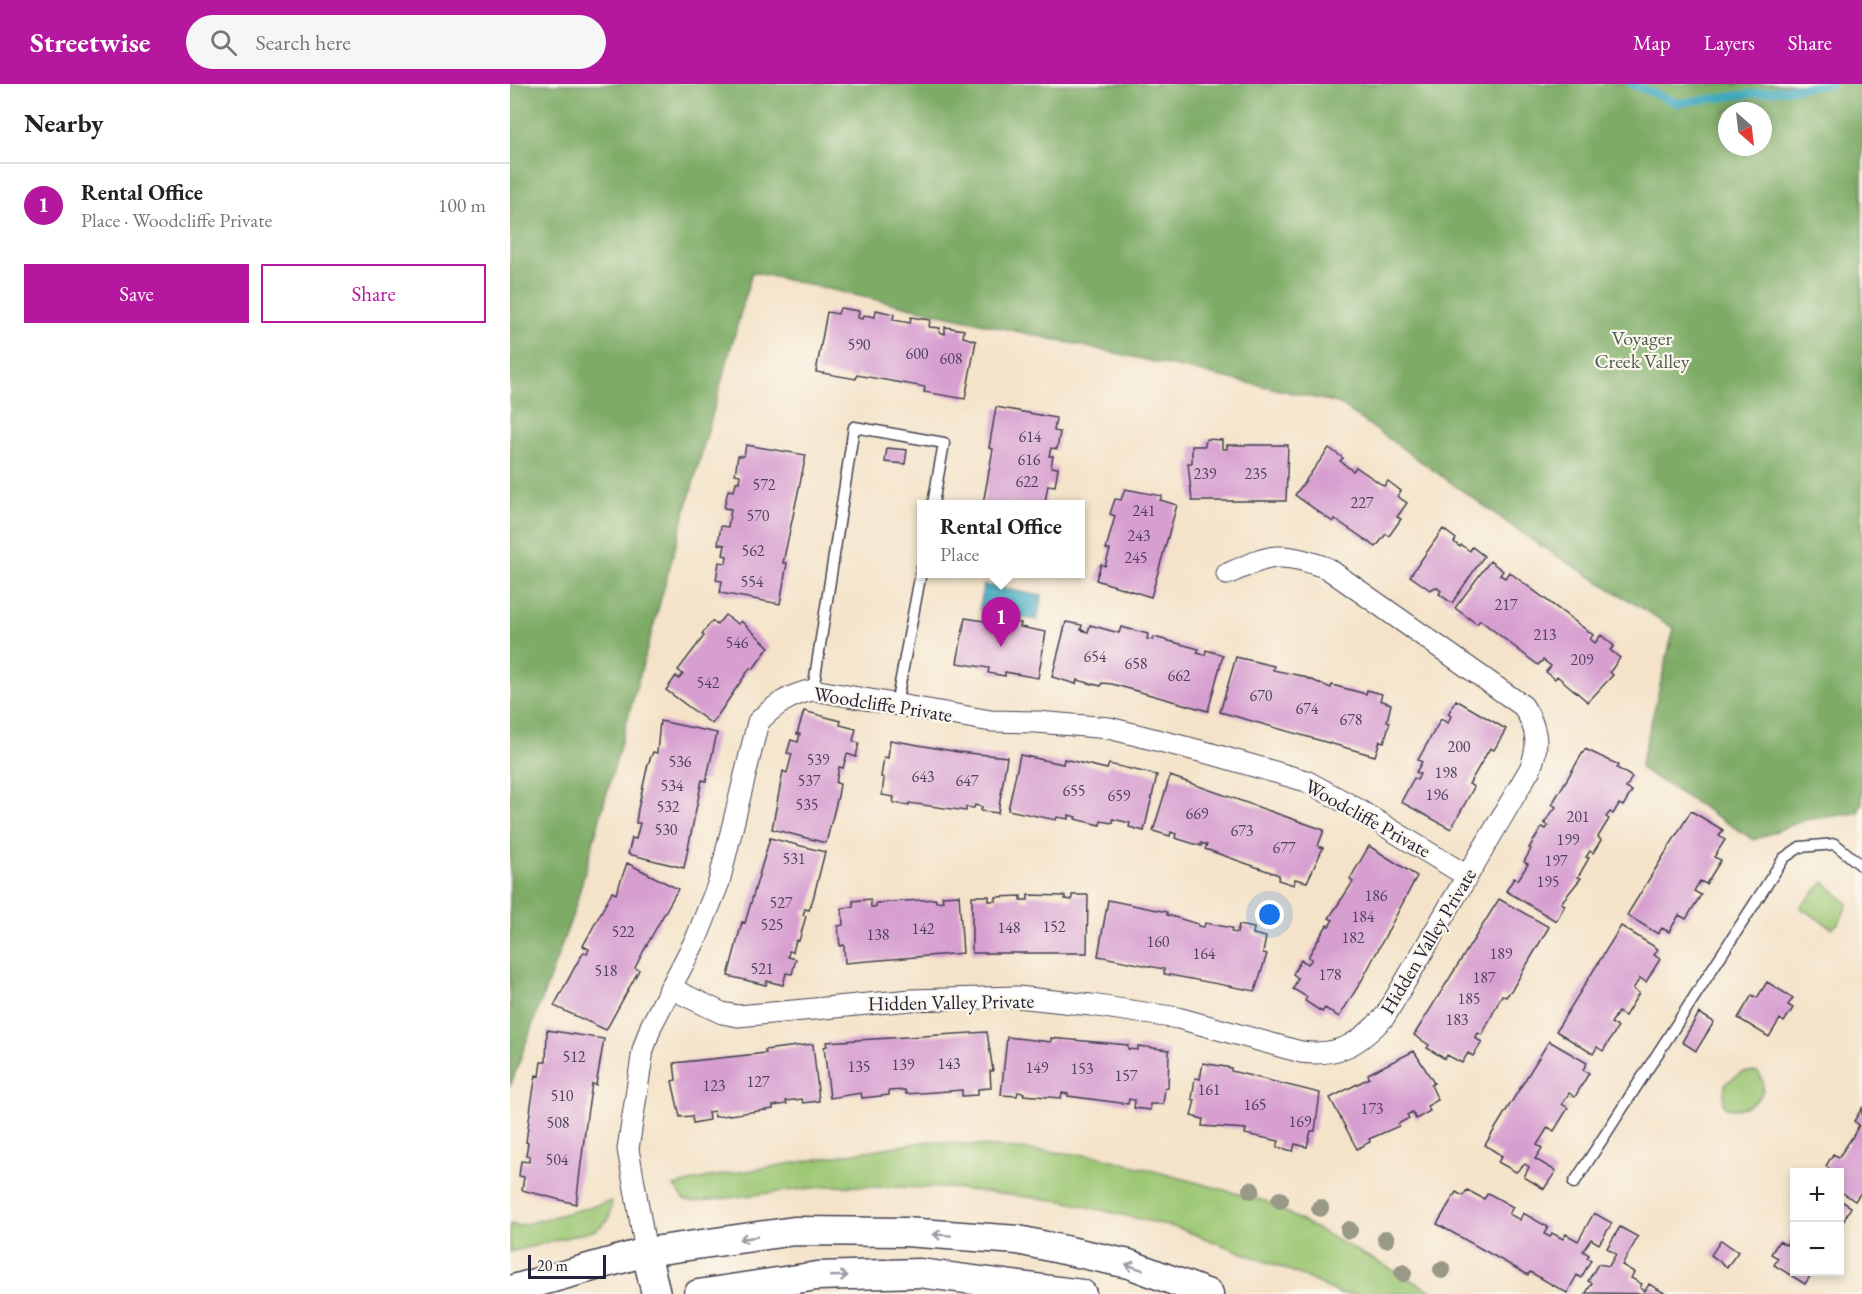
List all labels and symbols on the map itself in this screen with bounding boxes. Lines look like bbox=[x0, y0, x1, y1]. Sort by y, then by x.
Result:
north arrow bbox=[1718, 102, 1772, 156]
park label: Voyager Creek Valley bbox=[1594, 325, 1690, 374]
house number: 590 bbox=[847, 334, 871, 355]
house number: 600 bbox=[905, 343, 929, 364]
house number: 608 bbox=[939, 348, 963, 369]
house number: 614 bbox=[1018, 426, 1042, 447]
house number: 616 bbox=[1017, 449, 1041, 470]
house number: 239 bbox=[1193, 463, 1217, 484]
house number: 235 bbox=[1244, 463, 1268, 484]
house number: 622 bbox=[1015, 471, 1039, 492]
house number: 572 bbox=[752, 474, 776, 495]
house number: 227 bbox=[1350, 492, 1374, 513]
house number: 241 bbox=[1132, 500, 1156, 521]
house number: 570 bbox=[746, 505, 770, 526]
house number: 243 bbox=[1127, 525, 1151, 546]
house number: 562 bbox=[741, 540, 765, 561]
house number: 245 bbox=[1124, 547, 1148, 568]
house number: 554 bbox=[740, 571, 764, 592]
house number: 217 bbox=[1494, 594, 1518, 615]
pin: 1 bbox=[982, 598, 1020, 647]
house number: 213 bbox=[1533, 624, 1557, 645]
house number: 546 bbox=[725, 632, 749, 653]
house number: 654 bbox=[1083, 646, 1107, 667]
house number: 209 bbox=[1570, 649, 1594, 670]
house number: 658 bbox=[1124, 653, 1148, 674]
house number: 662 bbox=[1167, 665, 1191, 686]
house number: 542 bbox=[696, 672, 720, 693]
street label: Woodcliffe Private bbox=[812, 680, 954, 728]
house number: 670 bbox=[1249, 685, 1273, 706]
house number: 674 bbox=[1295, 698, 1319, 719]
house number: 678 bbox=[1339, 709, 1363, 730]
house number: 200 bbox=[1447, 736, 1471, 757]
house number: 539 bbox=[806, 749, 830, 770]
house number: 536 bbox=[668, 751, 692, 772]
house number: 198 bbox=[1434, 762, 1458, 783]
house number: 643 bbox=[911, 766, 935, 787]
house number: 537 bbox=[797, 770, 821, 791]
house number: 647 bbox=[955, 770, 979, 791]
street label: Woodcliffe Private bbox=[1300, 773, 1436, 863]
house number: 534 bbox=[660, 775, 684, 796]
house number: 655 bbox=[1062, 780, 1086, 801]
house number: 196 bbox=[1425, 784, 1449, 805]
house number: 659 bbox=[1107, 785, 1131, 806]
house number: 535 bbox=[795, 794, 819, 815]
house number: 532 bbox=[656, 796, 680, 817]
house number: 669 bbox=[1185, 803, 1209, 824]
house number: 201 bbox=[1566, 806, 1590, 827]
house number: 530 bbox=[654, 819, 678, 840]
house number: 673 bbox=[1230, 820, 1254, 841]
house number: 199 bbox=[1556, 829, 1580, 850]
house number: 677 bbox=[1272, 837, 1296, 858]
house number: 531 bbox=[782, 848, 806, 869]
house number: 197 bbox=[1544, 850, 1568, 871]
street label: Hidden Valley Private bbox=[1374, 863, 1482, 1019]
house number: 195 bbox=[1536, 871, 1560, 892]
house number: 186 bbox=[1364, 885, 1388, 906]
house number: 527 bbox=[769, 892, 793, 913]
your location bbox=[1255, 900, 1284, 929]
house number: 184 bbox=[1351, 906, 1375, 927]
house number: 525 bbox=[760, 914, 784, 935]
house number: 152 bbox=[1042, 916, 1066, 937]
house number: 148 bbox=[997, 917, 1021, 938]
house number: 142 bbox=[911, 918, 935, 939]
house number: 522 bbox=[611, 921, 635, 942]
house number: 138 bbox=[866, 924, 890, 945]
house number: 182 bbox=[1341, 927, 1365, 948]
house number: 160 bbox=[1146, 931, 1170, 952]
house number: 164 bbox=[1192, 943, 1216, 964]
house number: 189 bbox=[1489, 943, 1513, 964]
house number: 521 bbox=[750, 958, 774, 979]
house number: 518 bbox=[594, 960, 618, 981]
house number: 178 bbox=[1318, 964, 1342, 985]
house number: 187 bbox=[1472, 967, 1496, 988]
street label: Hidden Valley Private bbox=[868, 988, 1035, 1016]
house number: 185 bbox=[1457, 988, 1481, 1009]
house number: 183 bbox=[1445, 1009, 1469, 1030]
house number: 512 bbox=[562, 1046, 586, 1067]
house number: 143 bbox=[937, 1053, 961, 1074]
house number: 139 bbox=[891, 1054, 915, 1075]
house number: 135 bbox=[847, 1056, 871, 1077]
house number: 149 bbox=[1025, 1057, 1049, 1078]
house number: 153 bbox=[1070, 1058, 1094, 1079]
house number: 157 bbox=[1114, 1065, 1138, 1086]
house number: 127 bbox=[746, 1071, 770, 1092]
house number: 123 bbox=[702, 1075, 726, 1096]
house number: 161 bbox=[1197, 1079, 1221, 1100]
house number: 510 bbox=[550, 1085, 574, 1106]
house number: 165 bbox=[1243, 1094, 1267, 1115]
house number: 173 bbox=[1360, 1098, 1384, 1119]
house number: 169 bbox=[1288, 1111, 1312, 1132]
house number: 508 bbox=[546, 1112, 570, 1133]
house number: 504 bbox=[545, 1149, 569, 1170]
one-way arrow bbox=[933, 1229, 953, 1240]
one-way arrow bbox=[739, 1232, 758, 1243]
scale bar bbox=[528, 1252, 606, 1280]
one-way arrow bbox=[1125, 1260, 1144, 1271]
one-way arrow bbox=[829, 1270, 849, 1281]

